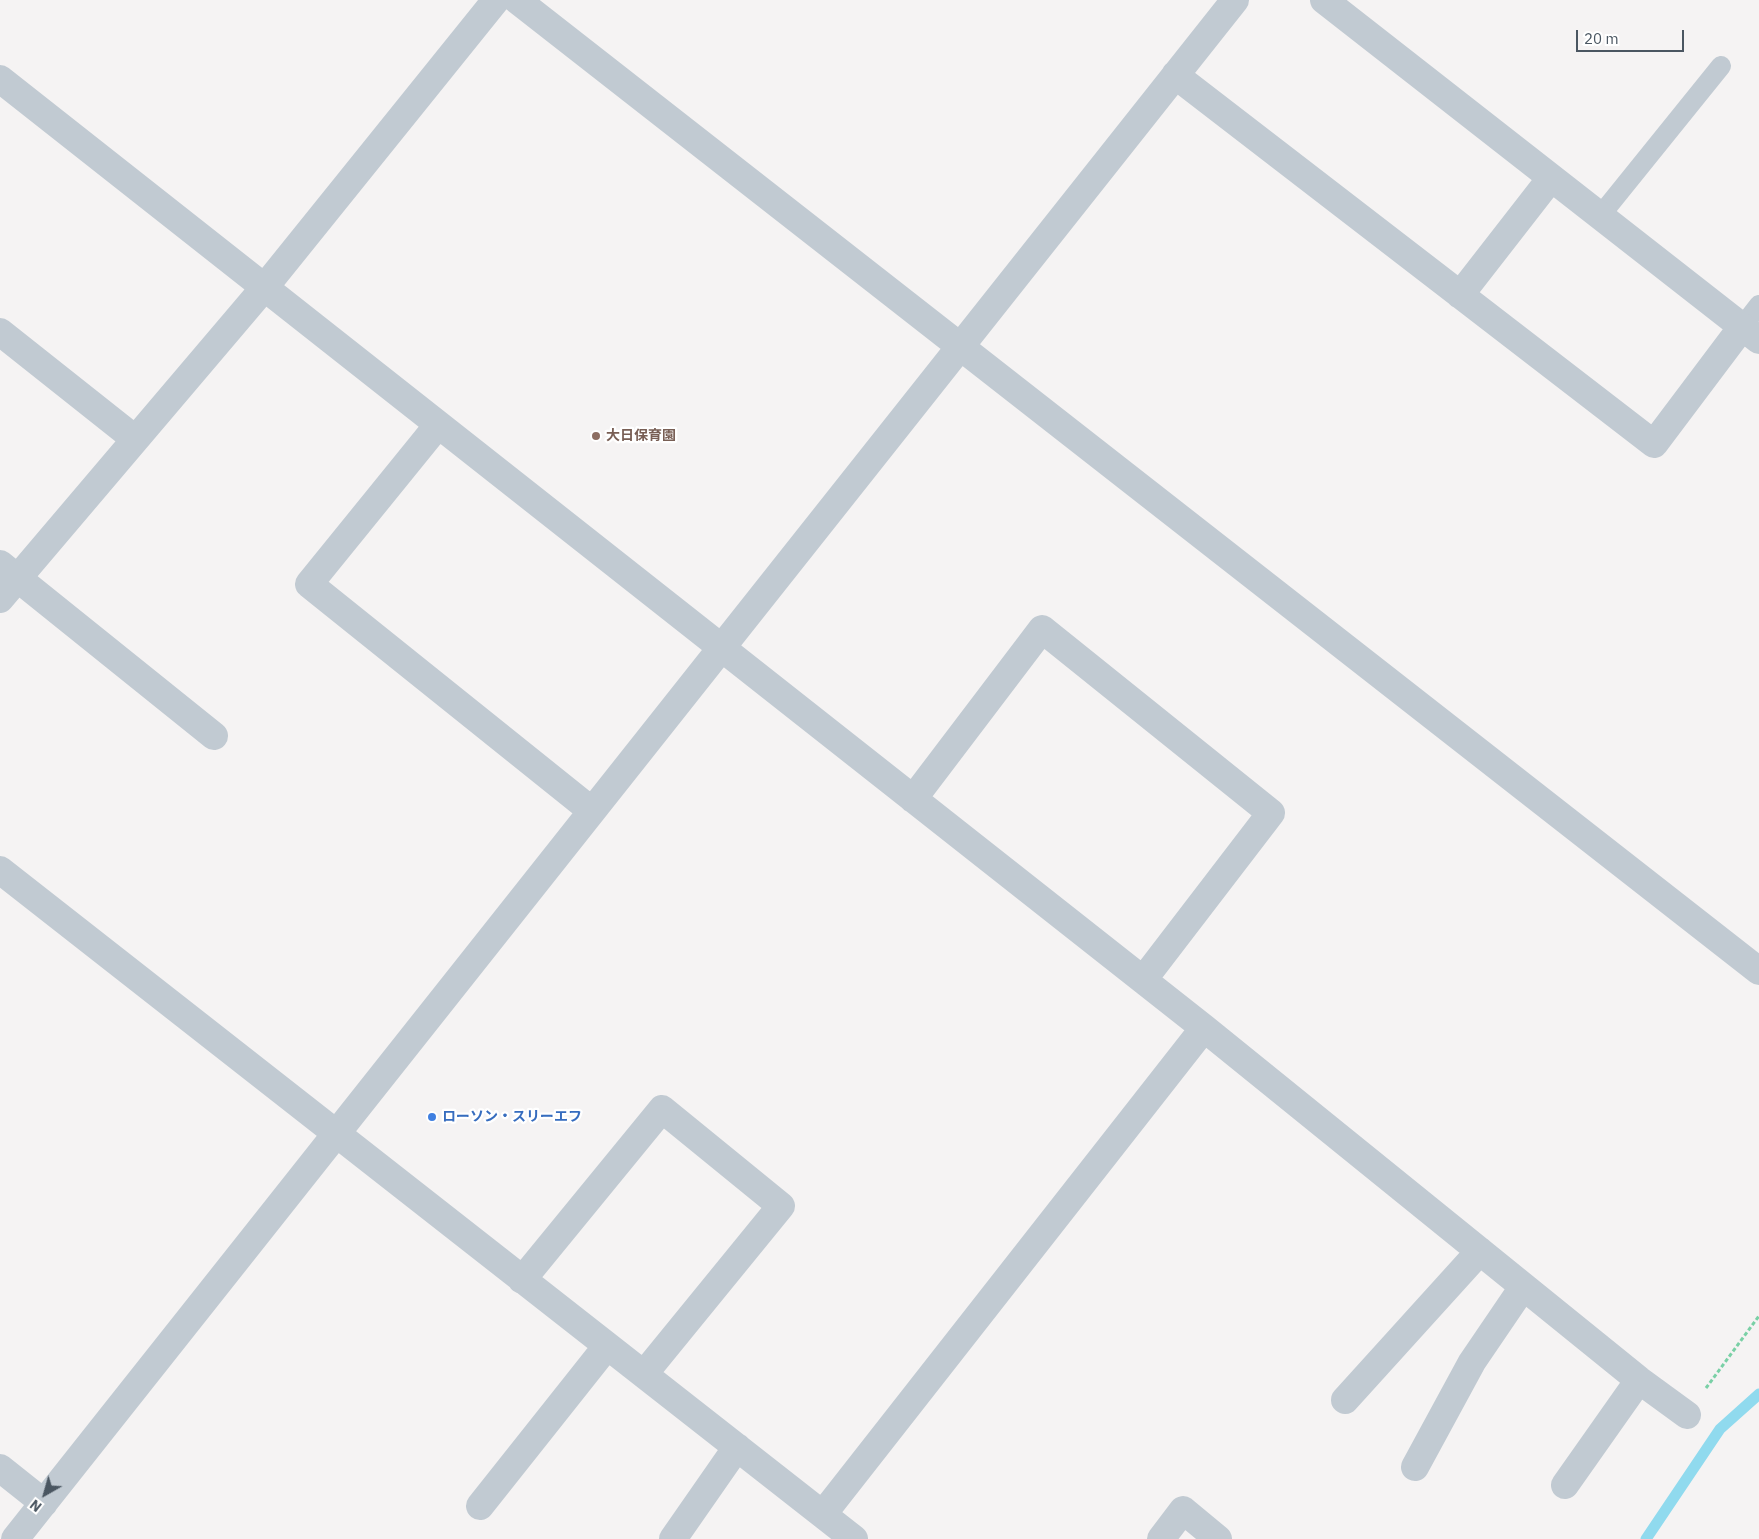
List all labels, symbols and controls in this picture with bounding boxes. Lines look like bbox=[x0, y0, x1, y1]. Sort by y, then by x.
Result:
scale bar bbox=[1579, 20, 1686, 52]
text: 20 m bbox=[1584, 29, 1619, 48]
place label: 大日保育園 bbox=[606, 428, 676, 444]
marker: 大日保育園 bbox=[590, 430, 602, 442]
place label: ローソン・スリーエフ bbox=[442, 1109, 582, 1125]
marker: ローソン・スリーエフ bbox=[426, 1111, 438, 1123]
north arrow bbox=[20, 1469, 70, 1519]
text: N bbox=[26, 1496, 45, 1516]

